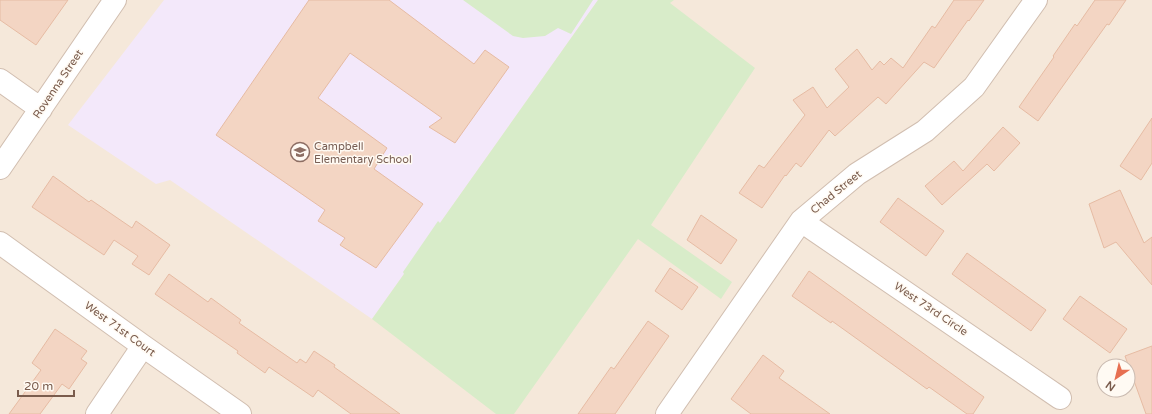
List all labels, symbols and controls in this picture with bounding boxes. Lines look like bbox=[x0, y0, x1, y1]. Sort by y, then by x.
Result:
street label: Rovenna Street bbox=[30, 47, 86, 121]
place label: Campbell Elementary School bbox=[314, 140, 412, 166]
school or university icon: Campbell Elementary School bbox=[289, 141, 311, 163]
street label: Chad Street bbox=[808, 168, 864, 216]
street label: West 73rd Circle bbox=[892, 280, 970, 338]
street label: West 71st Court bbox=[82, 299, 158, 359]
north arrow bbox=[1096, 358, 1136, 398]
scale bar bbox=[18, 372, 74, 398]
text: N bbox=[1103, 378, 1118, 394]
text: 20 m bbox=[24, 379, 53, 393]

